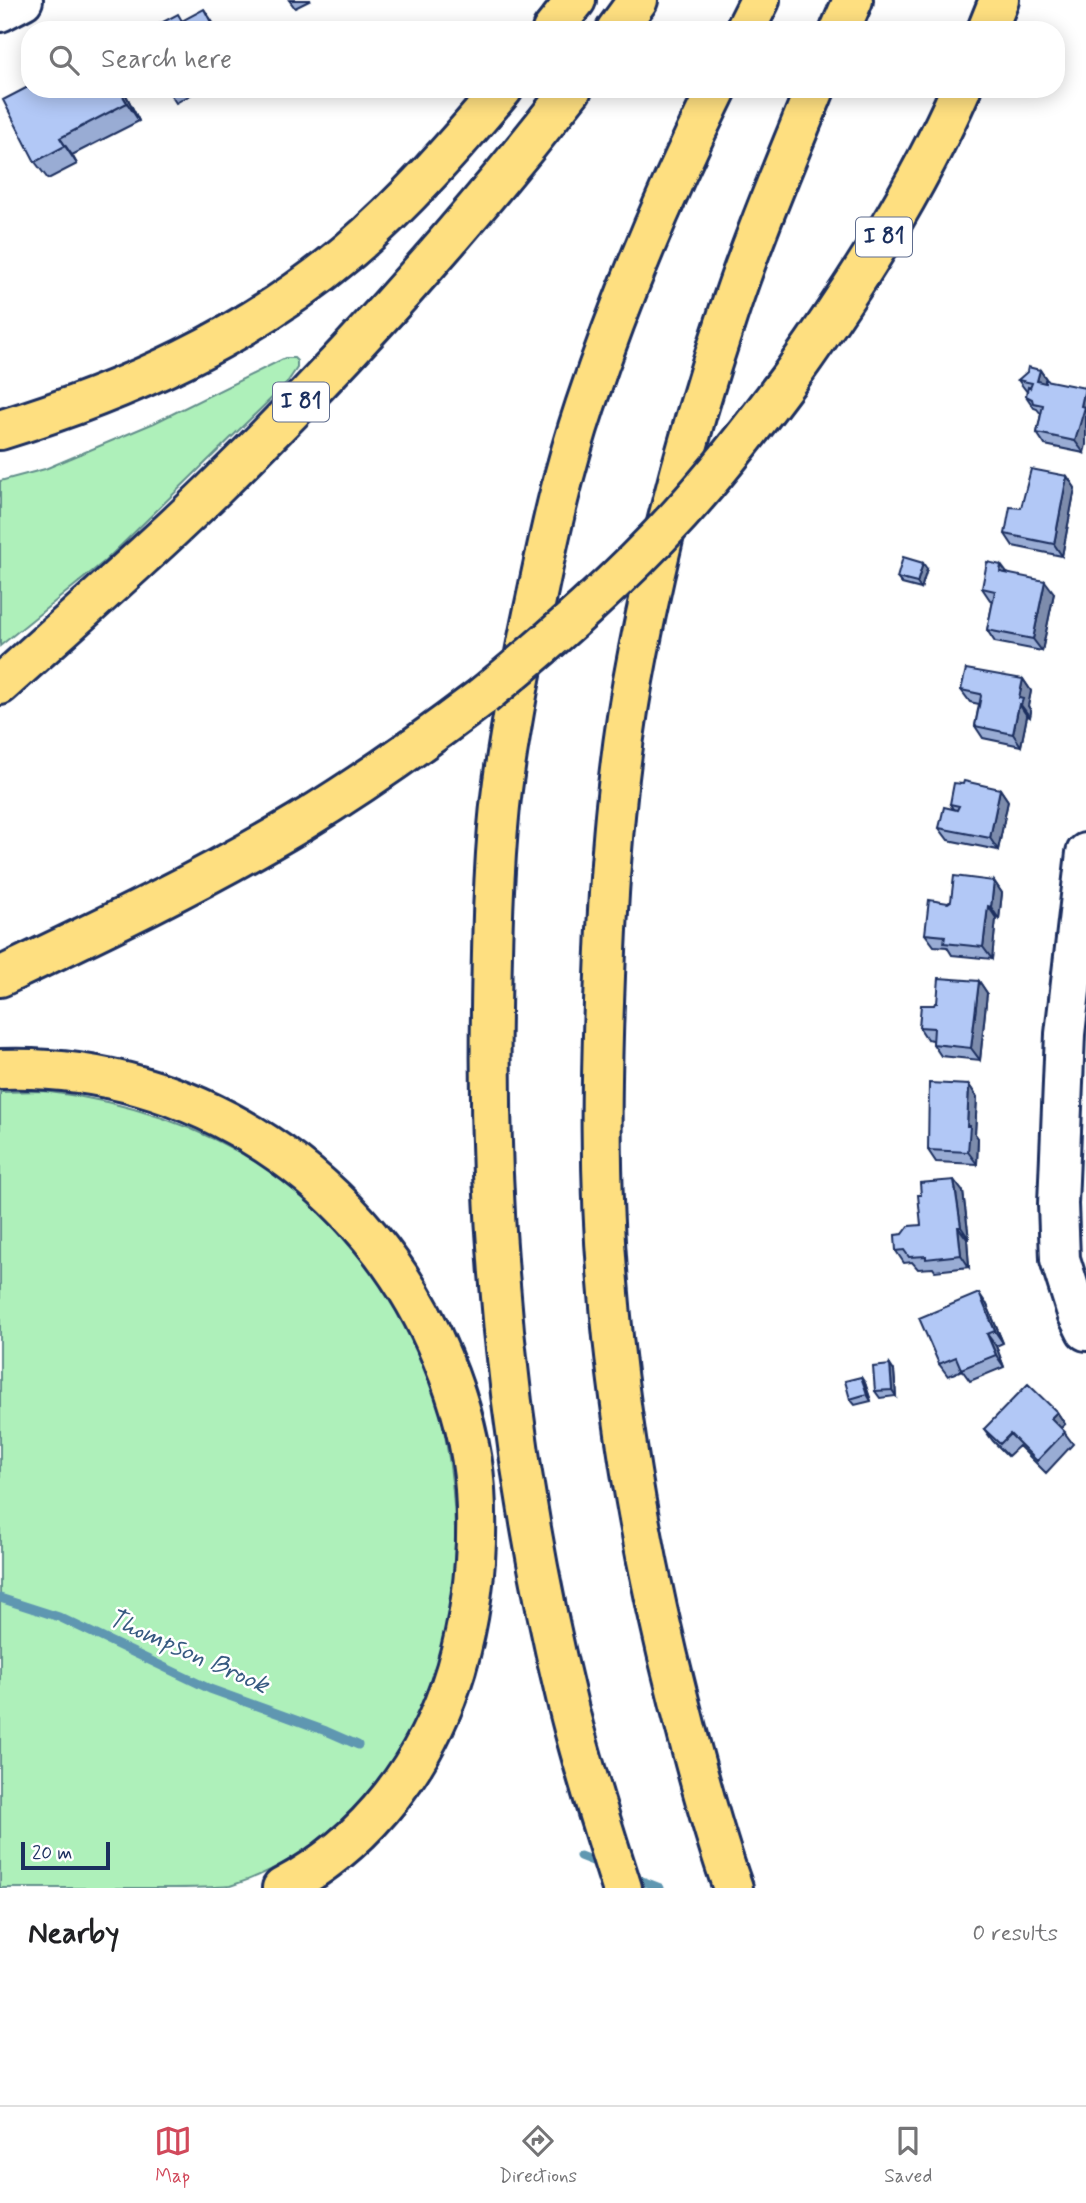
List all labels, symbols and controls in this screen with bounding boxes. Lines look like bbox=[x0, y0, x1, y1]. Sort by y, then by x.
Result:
search box bbox=[21, 21, 1065, 98]
icon: search bbox=[45, 41, 83, 79]
text: Search here bbox=[101, 43, 232, 77]
road number: I 81 bbox=[856, 218, 912, 256]
road number: I 81 bbox=[273, 382, 329, 422]
water label: Thompson Brook bbox=[102, 1601, 276, 1703]
scale bar bbox=[21, 1839, 110, 1871]
text: 20 m bbox=[32, 1841, 72, 1866]
text: Nearby bbox=[28, 1914, 119, 1953]
text: 0 results bbox=[972, 1919, 1058, 1949]
tab: Map bbox=[154, 2122, 192, 2189]
tab: Directions bbox=[499, 2122, 577, 2189]
tab: Saved bbox=[884, 2122, 932, 2189]

